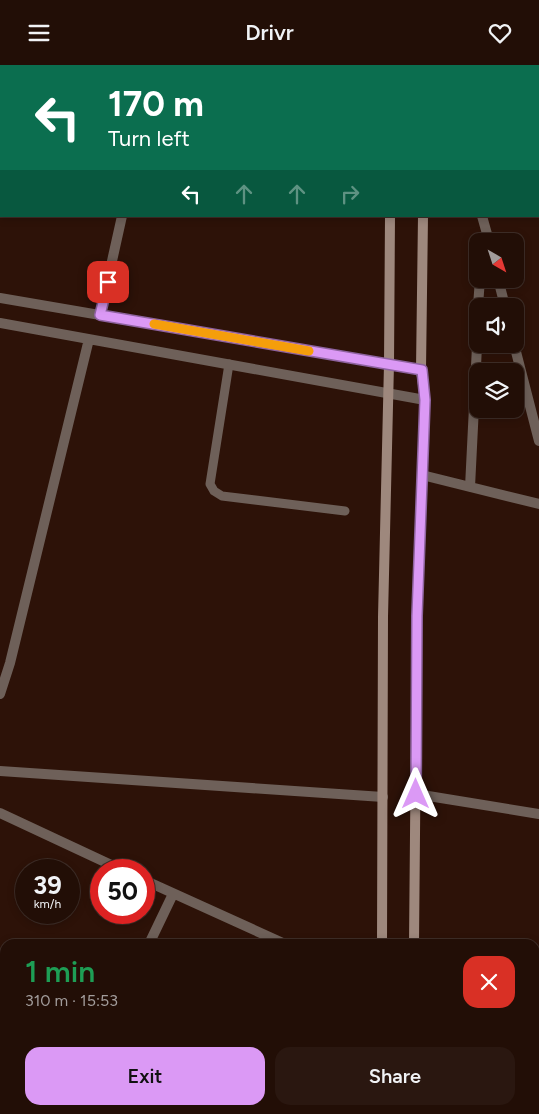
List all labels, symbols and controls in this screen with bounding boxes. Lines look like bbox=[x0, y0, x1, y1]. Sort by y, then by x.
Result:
icon: menu bbox=[25, 19, 53, 47]
text: Drivr bbox=[245, 19, 294, 46]
icon: heart bbox=[486, 19, 514, 47]
text: 170 m bbox=[108, 83, 204, 125]
icon: left bbox=[25, 85, 90, 150]
text: Turn left bbox=[108, 125, 190, 152]
icon: left bbox=[177, 180, 205, 208]
icon: ahead bbox=[230, 180, 258, 208]
icon: ahead bbox=[283, 180, 311, 208]
icon: right bbox=[336, 180, 364, 208]
north arrow bbox=[469, 233, 524, 287]
map controls bbox=[469, 233, 524, 418]
pin bbox=[87, 261, 129, 303]
icon: arrive bbox=[94, 268, 122, 296]
button: sound bbox=[469, 298, 524, 353]
button: layers bbox=[469, 363, 524, 418]
position arrow bbox=[389, 767, 441, 819]
speed limit sign: 50 bbox=[90, 859, 155, 924]
text: 39 bbox=[33, 870, 62, 900]
text: km/h bbox=[34, 897, 61, 911]
text: 1 min bbox=[25, 953, 95, 990]
button: close bbox=[463, 956, 515, 1008]
text: 310 m · 15:53 bbox=[25, 991, 118, 1010]
button: Exit bbox=[25, 1047, 265, 1105]
button: Share bbox=[275, 1047, 515, 1105]

